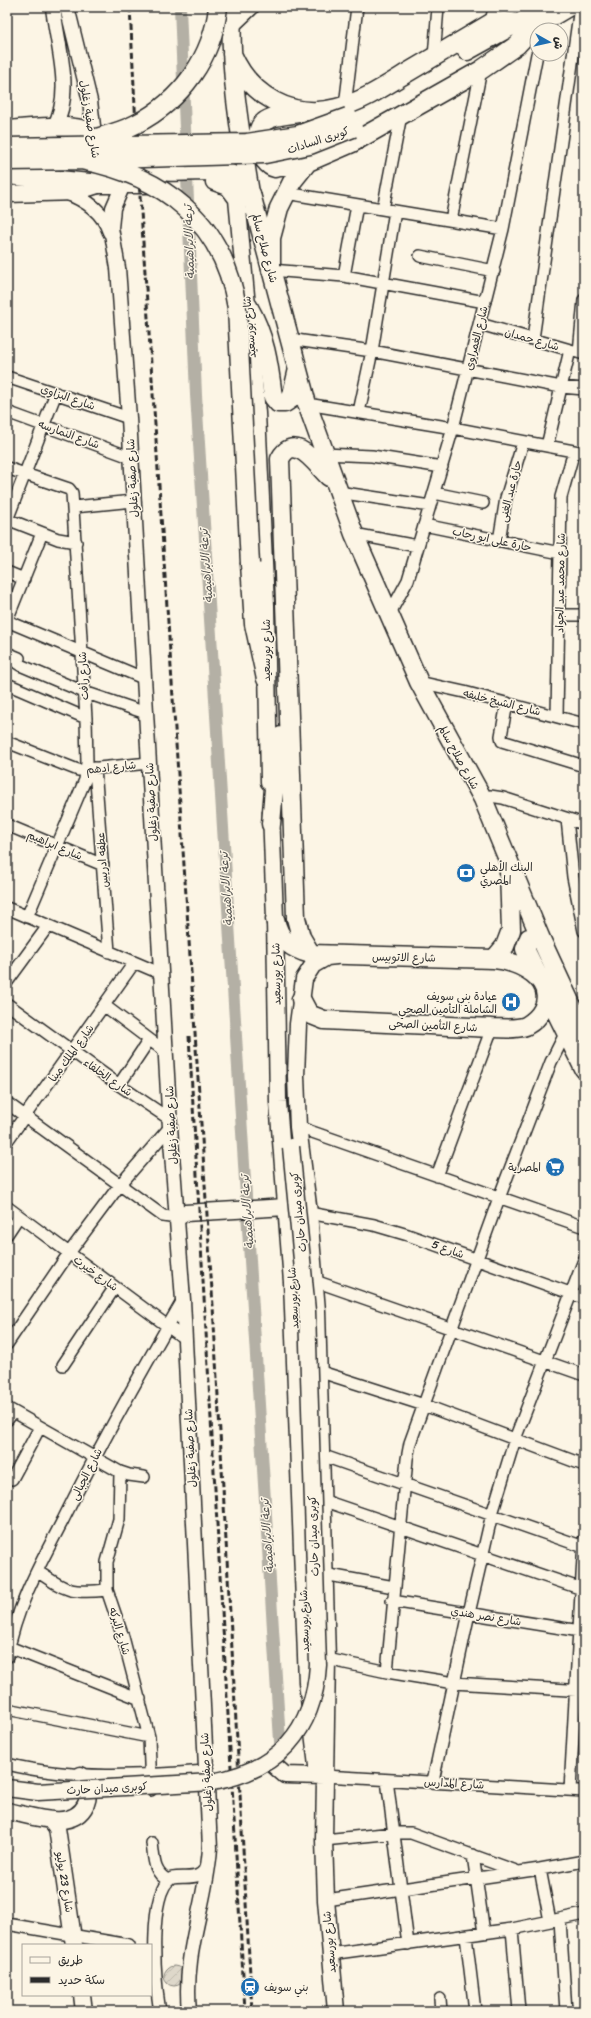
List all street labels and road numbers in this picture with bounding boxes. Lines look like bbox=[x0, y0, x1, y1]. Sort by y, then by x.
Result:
street label: شارع صفية زغلول bbox=[74, 79, 105, 159]
street label: كوبرى السادات bbox=[285, 121, 352, 159]
street label: شارع صلاح سالم bbox=[246, 211, 283, 285]
street label: شارع بورسعيد bbox=[237, 295, 262, 359]
street label: شارع الغمراوى bbox=[459, 304, 494, 373]
street label: شارع حمدان bbox=[502, 323, 561, 356]
street label: شارع البزاوى bbox=[38, 379, 98, 416]
street label: شارع النمارسه bbox=[35, 415, 102, 454]
street label: شارع صفية زغلول bbox=[121, 438, 144, 518]
street label: حارة عبد الغنى bbox=[494, 458, 527, 524]
street label: حارة على ابو رحاب bbox=[451, 522, 533, 557]
street label: شارع محمد عبد الجواد bbox=[550, 533, 571, 633]
street label: شارع بورسعيد bbox=[257, 619, 276, 681]
street label: شارع رأفت bbox=[73, 651, 94, 701]
street label: شارع الشيخ خليفه bbox=[461, 684, 543, 721]
street label: شارع صلاح سالم bbox=[433, 721, 484, 793]
street label: شارع ادهم bbox=[85, 755, 137, 780]
street label: شارع صفية زغلول bbox=[140, 762, 163, 842]
street label: شارع ابراهيم bbox=[24, 825, 85, 866]
street label: عطفه ادريس bbox=[91, 832, 114, 888]
street label: شارع بورسعيد bbox=[266, 943, 287, 1005]
street label: شارع الاتوبيس bbox=[372, 947, 436, 968]
street label: شارع التأمين الصحى bbox=[388, 1014, 478, 1037]
street label: شارع الملك مينا bbox=[44, 1020, 99, 1086]
street label: شارع الخلفاء bbox=[79, 1053, 136, 1101]
street label: شارع صفية زغلول bbox=[160, 1085, 183, 1165]
street label: كوبرى ميدان حارث bbox=[285, 1170, 312, 1253]
street label: شارع 5 bbox=[429, 1235, 467, 1264]
street label: شارع خيرت bbox=[69, 1251, 122, 1296]
street label: شارع بورسعيد bbox=[282, 1266, 305, 1330]
street label: شارع صفية زغلول bbox=[179, 1408, 202, 1488]
street label: شارع الجبالى bbox=[65, 1445, 108, 1504]
street label: كوبرى ميدان حارث bbox=[303, 1495, 324, 1577]
street label: شارع بورسعيد bbox=[294, 1590, 315, 1652]
street label: شارع نصر هندي bbox=[449, 1602, 523, 1631]
street label: شارع البركه bbox=[103, 1605, 136, 1657]
street label: شارع صفية زغلول bbox=[195, 1732, 218, 1812]
street label: شارع المدارس bbox=[423, 1772, 485, 1795]
street label: كوبرى ميدان حارث bbox=[66, 1777, 148, 1800]
street label: شارع 23 يوليو bbox=[50, 1849, 79, 1914]
street label: شارع بورسعيد bbox=[317, 1910, 342, 1974]

